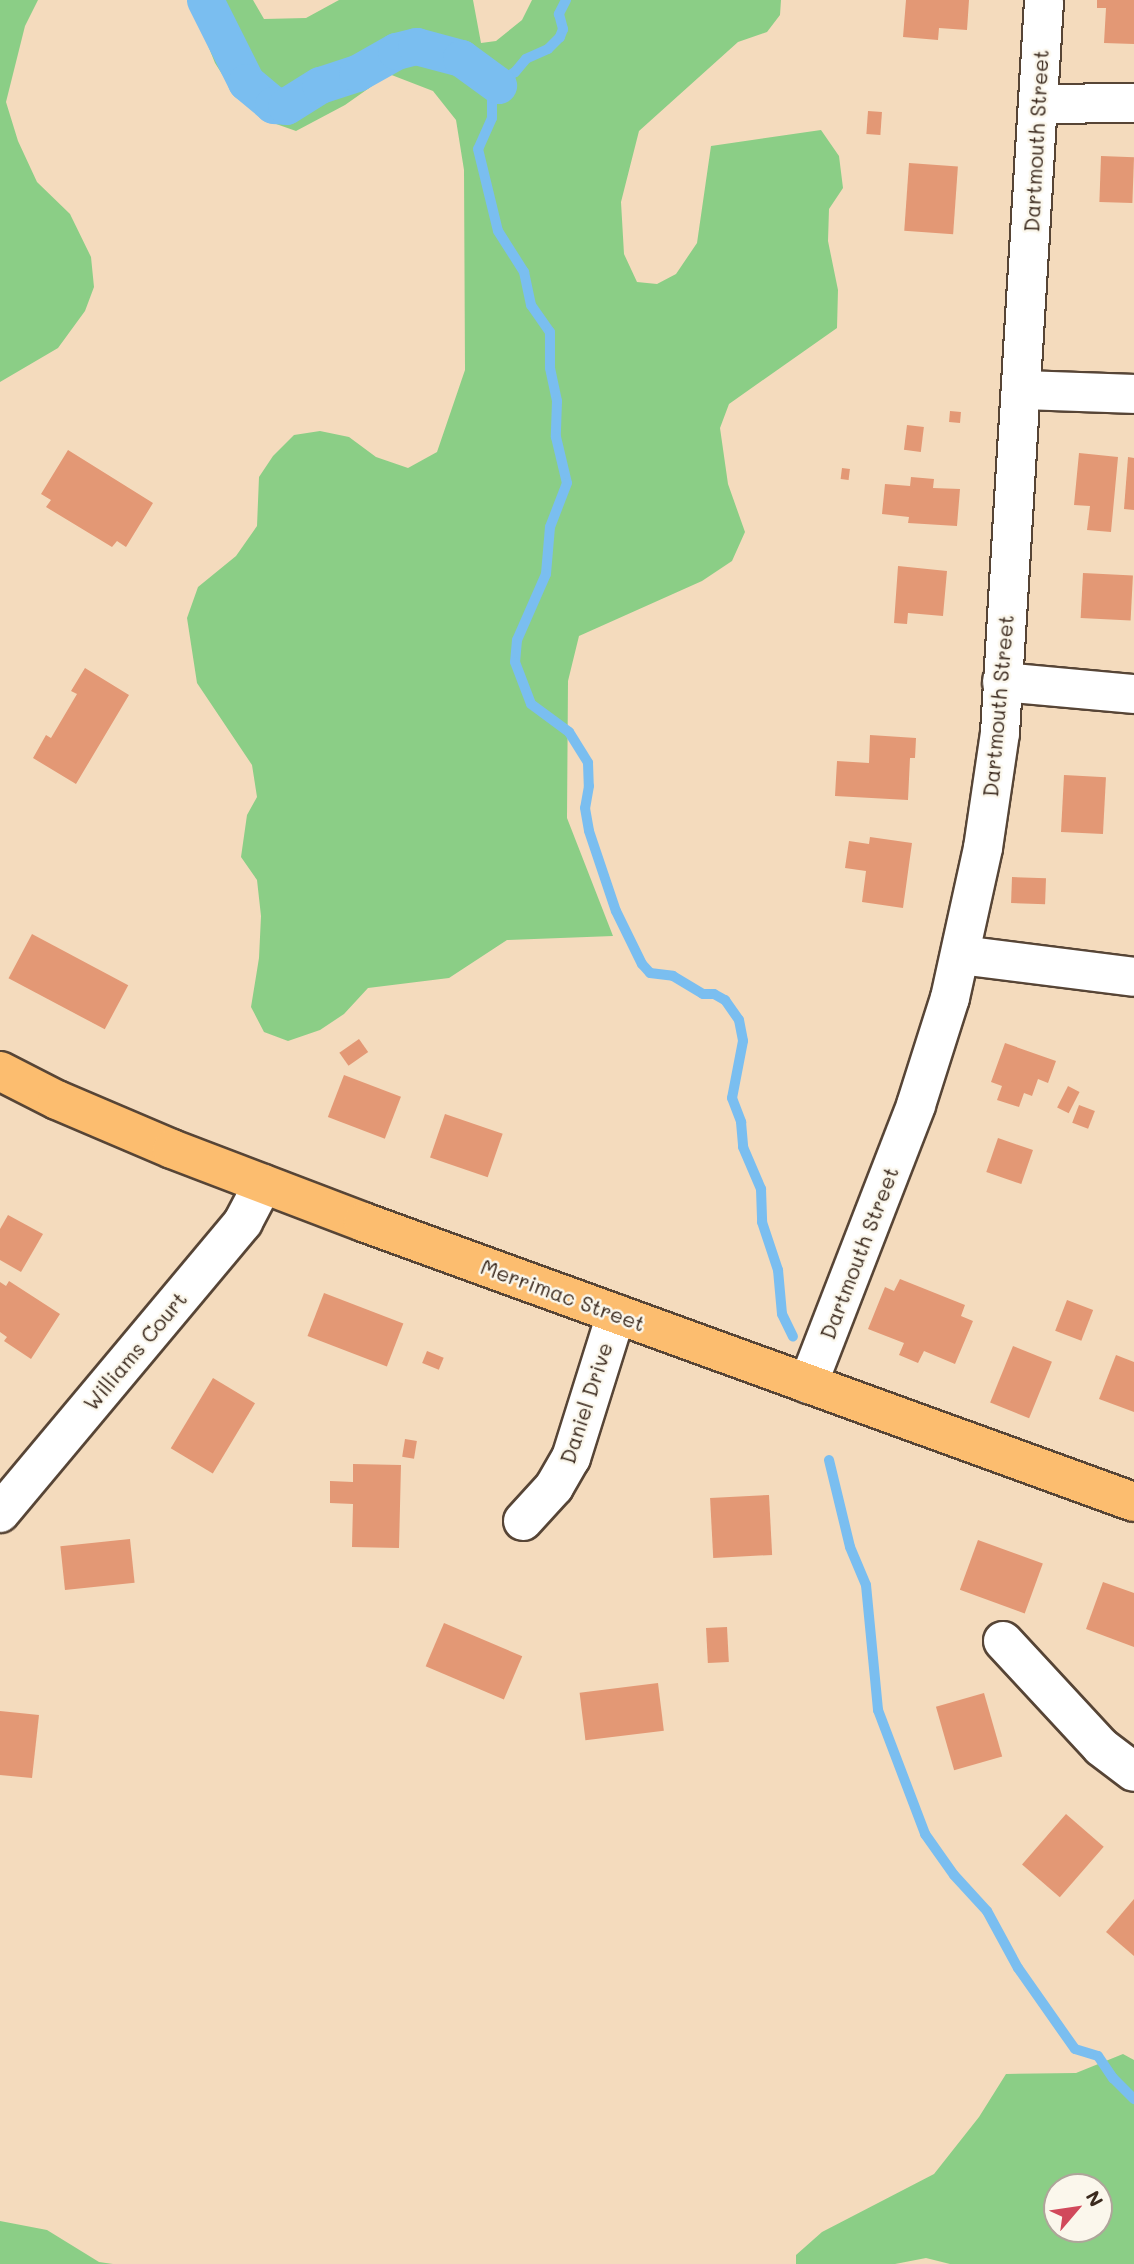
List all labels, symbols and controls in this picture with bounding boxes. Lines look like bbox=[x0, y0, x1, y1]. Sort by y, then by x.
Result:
street label: Dartmouth Street bbox=[1019, 49, 1053, 233]
street label: Dartmouth Street bbox=[977, 614, 1019, 798]
street label: Dartmouth Street bbox=[815, 1163, 903, 1343]
street label: Merrimac Street bbox=[477, 1254, 649, 1336]
street label: Williams Court bbox=[78, 1286, 192, 1416]
street label: Daniel Drive bbox=[555, 1339, 617, 1467]
north arrow bbox=[1043, 2173, 1113, 2243]
text: N bbox=[1081, 2186, 1109, 2211]

